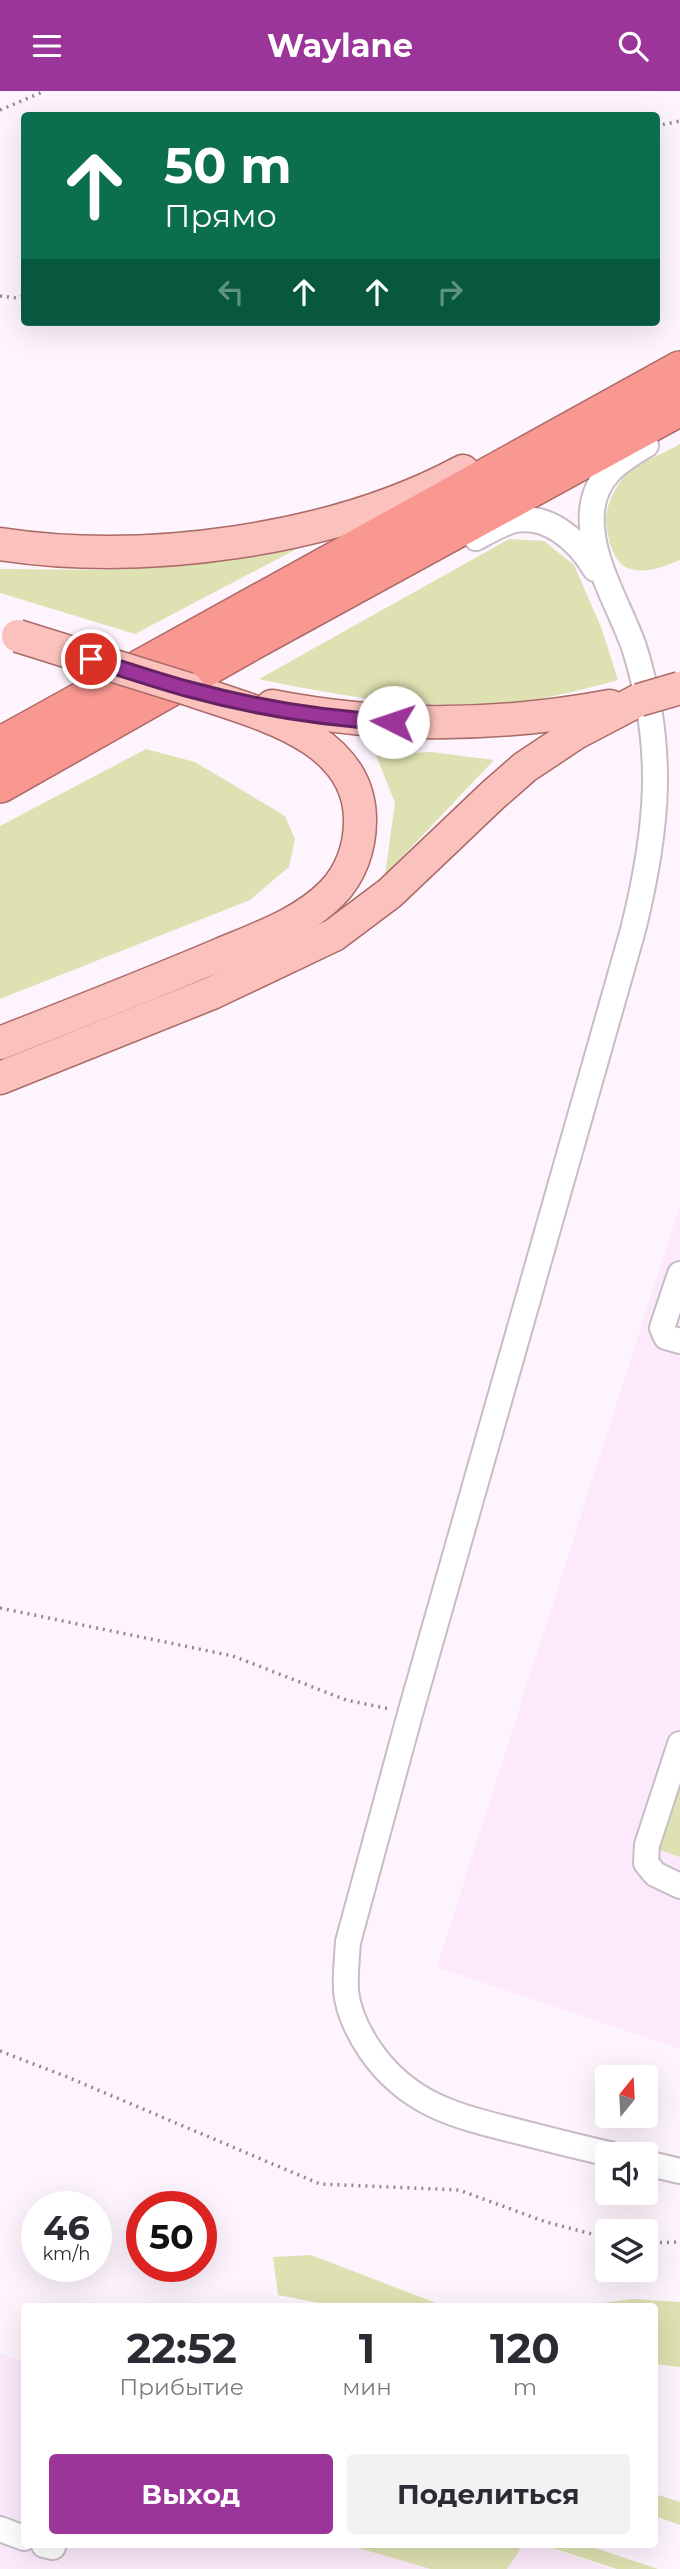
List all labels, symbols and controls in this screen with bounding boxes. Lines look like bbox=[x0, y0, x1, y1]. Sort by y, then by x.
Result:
text: Waylane bbox=[267, 26, 413, 65]
icon: menu bbox=[28, 27, 66, 65]
icon: search bbox=[614, 27, 652, 65]
text: 50 m bbox=[164, 136, 292, 195]
icon: ahead bbox=[49, 140, 140, 231]
text: Прямо bbox=[164, 196, 277, 235]
icon: left bbox=[212, 273, 250, 311]
icon: ahead bbox=[285, 273, 323, 311]
icon: ahead bbox=[358, 273, 396, 311]
icon: right bbox=[431, 273, 469, 311]
pin bbox=[61, 629, 121, 689]
icon: arrive bbox=[72, 640, 110, 678]
position arrow bbox=[356, 685, 430, 759]
north arrow bbox=[595, 2065, 658, 2128]
map controls bbox=[595, 2065, 658, 2282]
button: sound bbox=[595, 2142, 658, 2205]
speed limit sign: 50 bbox=[126, 2191, 217, 2282]
text: 46 bbox=[43, 2206, 90, 2249]
button: layers bbox=[595, 2219, 658, 2282]
text: km/h bbox=[42, 2243, 91, 2265]
text: 22:52 bbox=[127, 2322, 237, 2374]
text: 1 bbox=[359, 2322, 375, 2374]
text: 120 bbox=[490, 2322, 560, 2374]
text: Прибытие bbox=[119, 2373, 244, 2401]
text: мин bbox=[342, 2373, 392, 2401]
text: m bbox=[513, 2373, 537, 2401]
button: Выход bbox=[49, 2454, 333, 2534]
button: Поделиться bbox=[347, 2454, 630, 2534]

